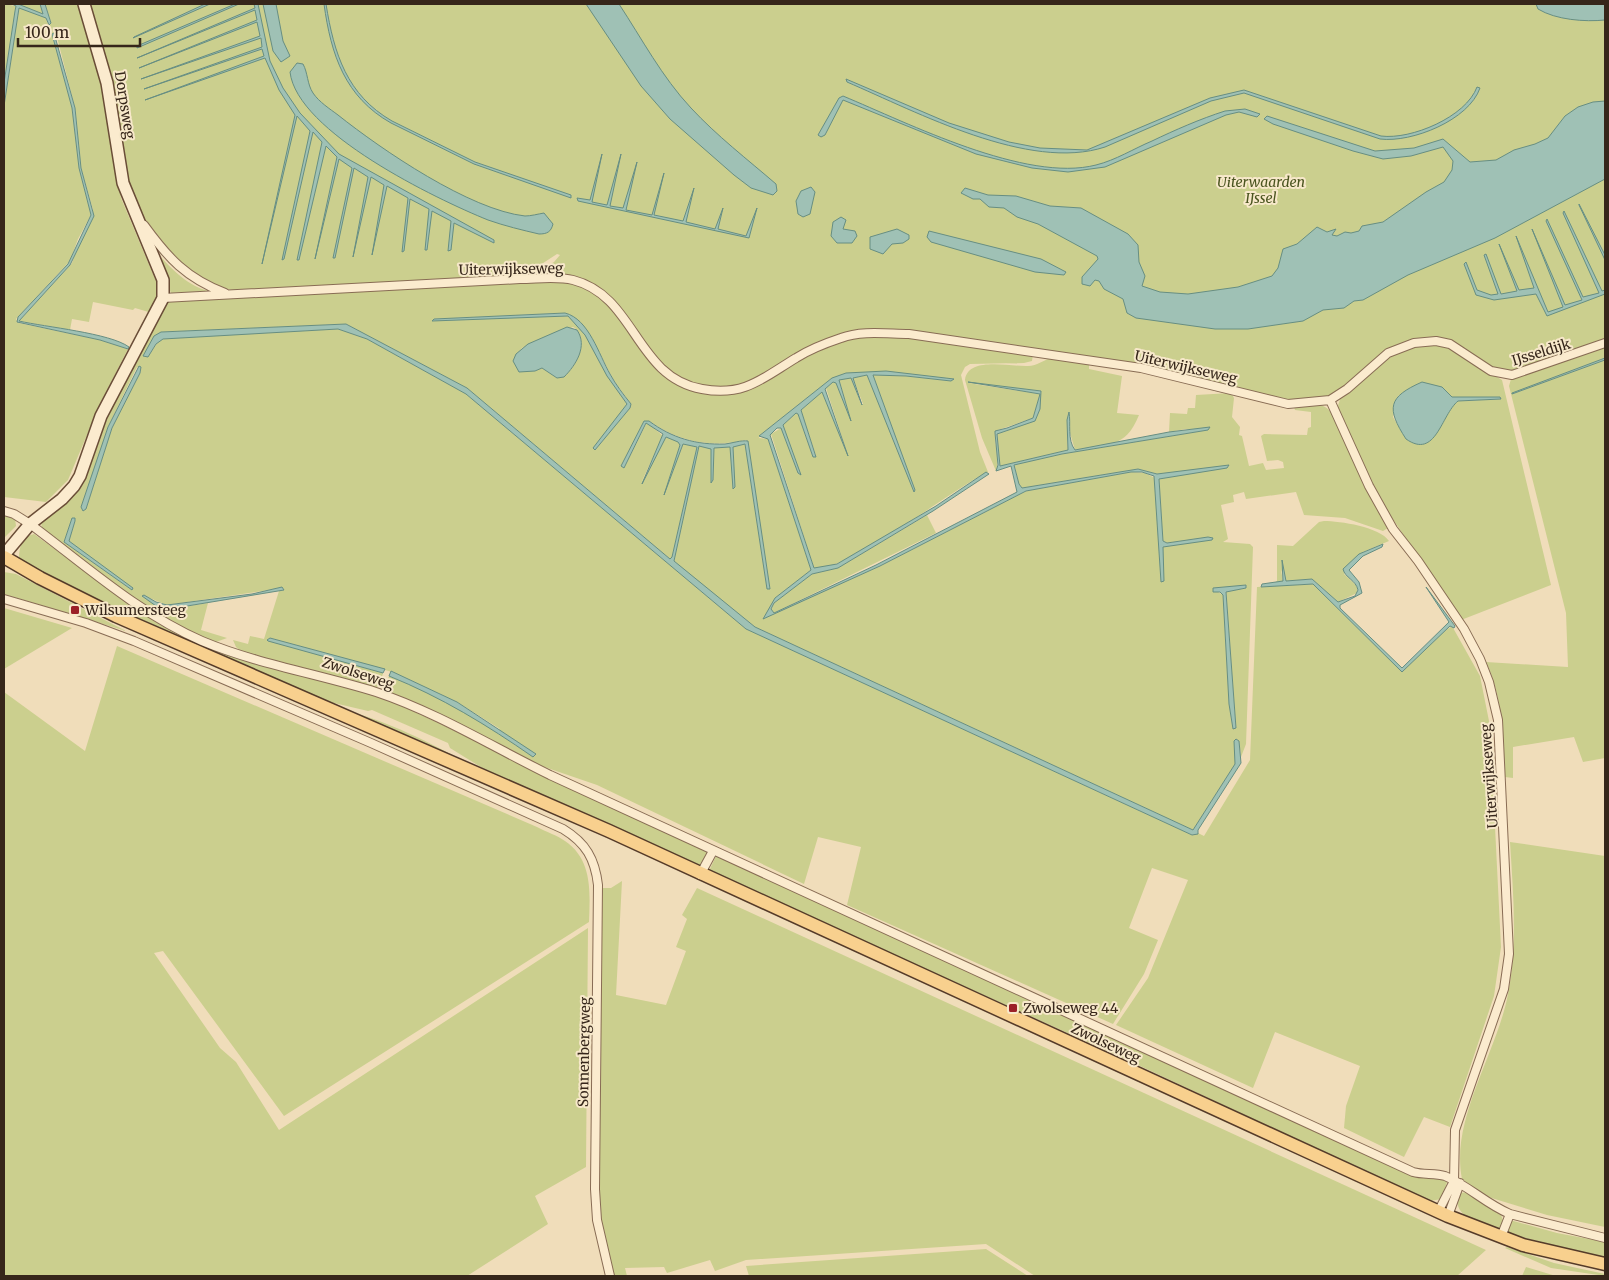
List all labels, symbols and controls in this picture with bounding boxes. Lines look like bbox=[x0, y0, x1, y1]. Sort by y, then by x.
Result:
scale bar bbox=[18, 15, 140, 47]
text: 100 m bbox=[25, 23, 69, 42]
street label: Dorpsweg bbox=[111, 70, 139, 141]
park label: Uiterwaarden IJssel bbox=[1217, 173, 1305, 207]
street label: Uiterwijkseweg bbox=[458, 259, 564, 279]
street label: IJsseldijk bbox=[1509, 334, 1573, 369]
street label: Uiterwijkseweg bbox=[1133, 346, 1240, 388]
place label: Wilsumersteeg bbox=[84, 601, 187, 619]
marker: Wilsumersteeg bbox=[69, 604, 81, 616]
street label: Zwolseweg bbox=[320, 653, 397, 693]
street label: Uiterwijkseweg bbox=[1476, 723, 1502, 829]
street label: Sonnenbergweg bbox=[574, 996, 594, 1107]
place label: Zwolseweg 44 bbox=[1023, 999, 1119, 1017]
marker: Zwolseweg 44 bbox=[1007, 1002, 1019, 1014]
street label: Zwolseweg bbox=[1068, 1019, 1144, 1067]

